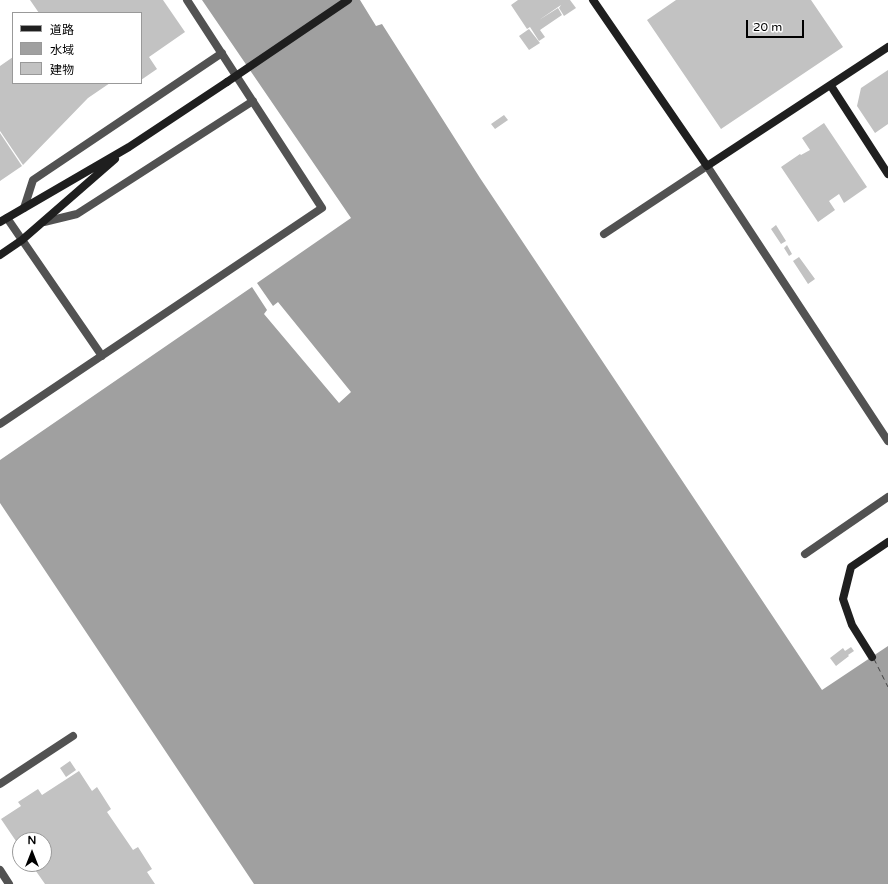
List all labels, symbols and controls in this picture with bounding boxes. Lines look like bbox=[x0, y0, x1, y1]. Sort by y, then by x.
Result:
legend bbox=[12, 12, 142, 84]
scale bar bbox=[748, 12, 806, 38]
text: 20 m bbox=[753, 20, 782, 34]
text: 道路 bbox=[50, 23, 74, 37]
text: 水域 bbox=[50, 43, 74, 57]
text: 建物 bbox=[50, 63, 74, 77]
north arrow bbox=[12, 832, 52, 872]
text: N bbox=[28, 834, 36, 847]

